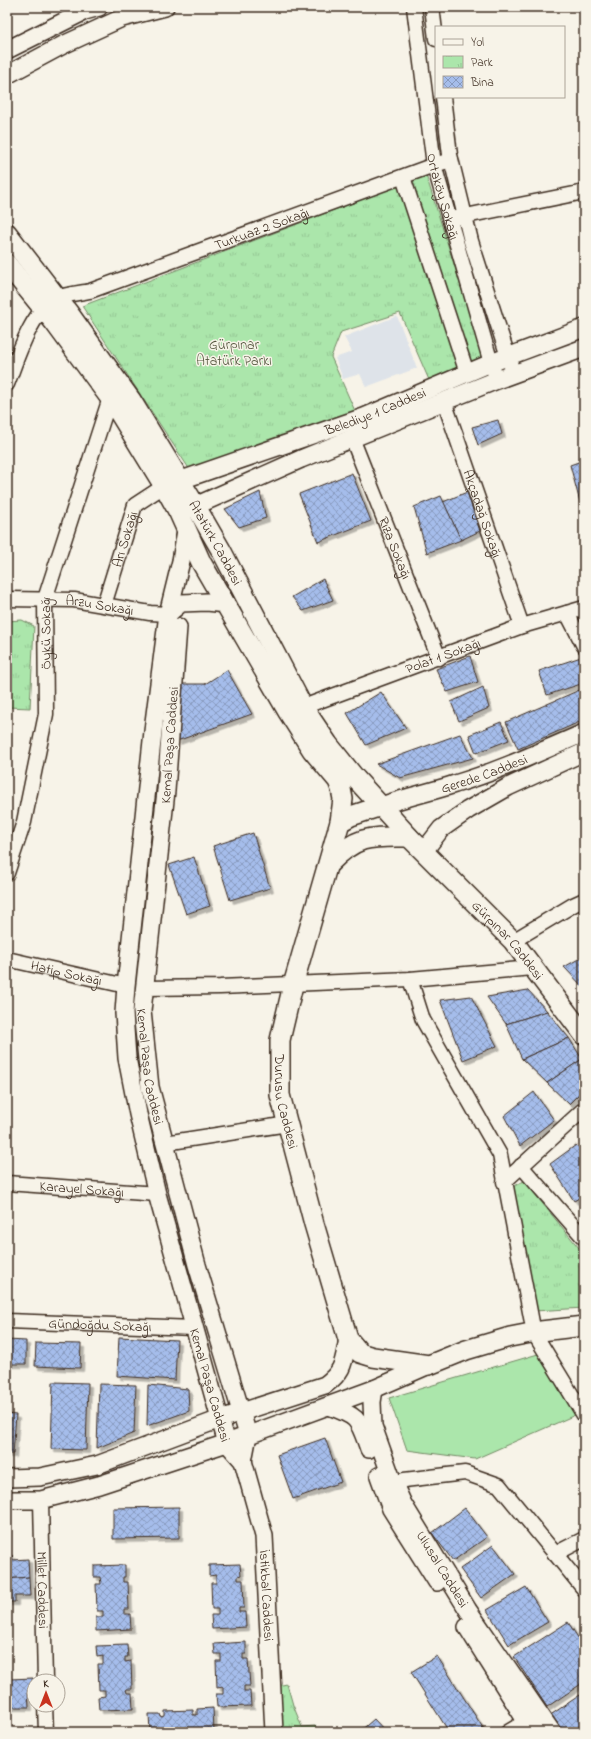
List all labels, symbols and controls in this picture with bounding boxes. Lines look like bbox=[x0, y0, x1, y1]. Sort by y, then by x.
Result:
legend bbox=[435, 26, 565, 98]
text: Yol bbox=[471, 34, 484, 52]
text: Park bbox=[471, 54, 493, 72]
text: Bina bbox=[470, 74, 494, 92]
street label: Ortaköy Sokağı bbox=[421, 152, 464, 243]
street label: Turkuaz 2 Sokağı bbox=[212, 203, 312, 257]
park label: Gürpınar Atatürk Parkı bbox=[196, 335, 272, 372]
street label: Belediye 1 Caddesi bbox=[321, 383, 430, 442]
street label: Akçadağ Sokağı bbox=[457, 467, 507, 561]
street label: Atatürk Caddesi bbox=[182, 497, 247, 589]
street label: Arı Sokağı bbox=[107, 509, 145, 570]
street label: Rıza Sokağı bbox=[372, 514, 416, 583]
street label: Arzu Sokağı bbox=[65, 591, 135, 623]
street label: Öykü Sokağı bbox=[36, 594, 59, 670]
street label: Polat 1 Sokağı bbox=[403, 633, 484, 680]
street label: Kemal Paşa Caddesi bbox=[156, 686, 185, 804]
street label: Gerede Caddesi bbox=[439, 750, 531, 800]
street label: Gürpınar Caddesi bbox=[466, 896, 548, 985]
street label: Hatip Sokağı bbox=[28, 956, 104, 993]
street label: Kemal Paşa Caddesi bbox=[130, 1008, 169, 1127]
street label: Durusu Caddesi bbox=[268, 1053, 303, 1151]
street label: Karayel Sokağı bbox=[39, 1176, 125, 1204]
street label: Gündoğdu Sokağı bbox=[48, 1314, 152, 1339]
street label: Kemal Paşa Caddesi bbox=[183, 1326, 235, 1445]
street label: Ulusal Caddesi bbox=[410, 1527, 473, 1612]
street label: İstikbal Caddesi bbox=[253, 1549, 278, 1642]
street label: Millet Caddesi bbox=[30, 1551, 53, 1629]
north arrow bbox=[26, 1673, 66, 1713]
text: K bbox=[43, 1676, 49, 1692]

